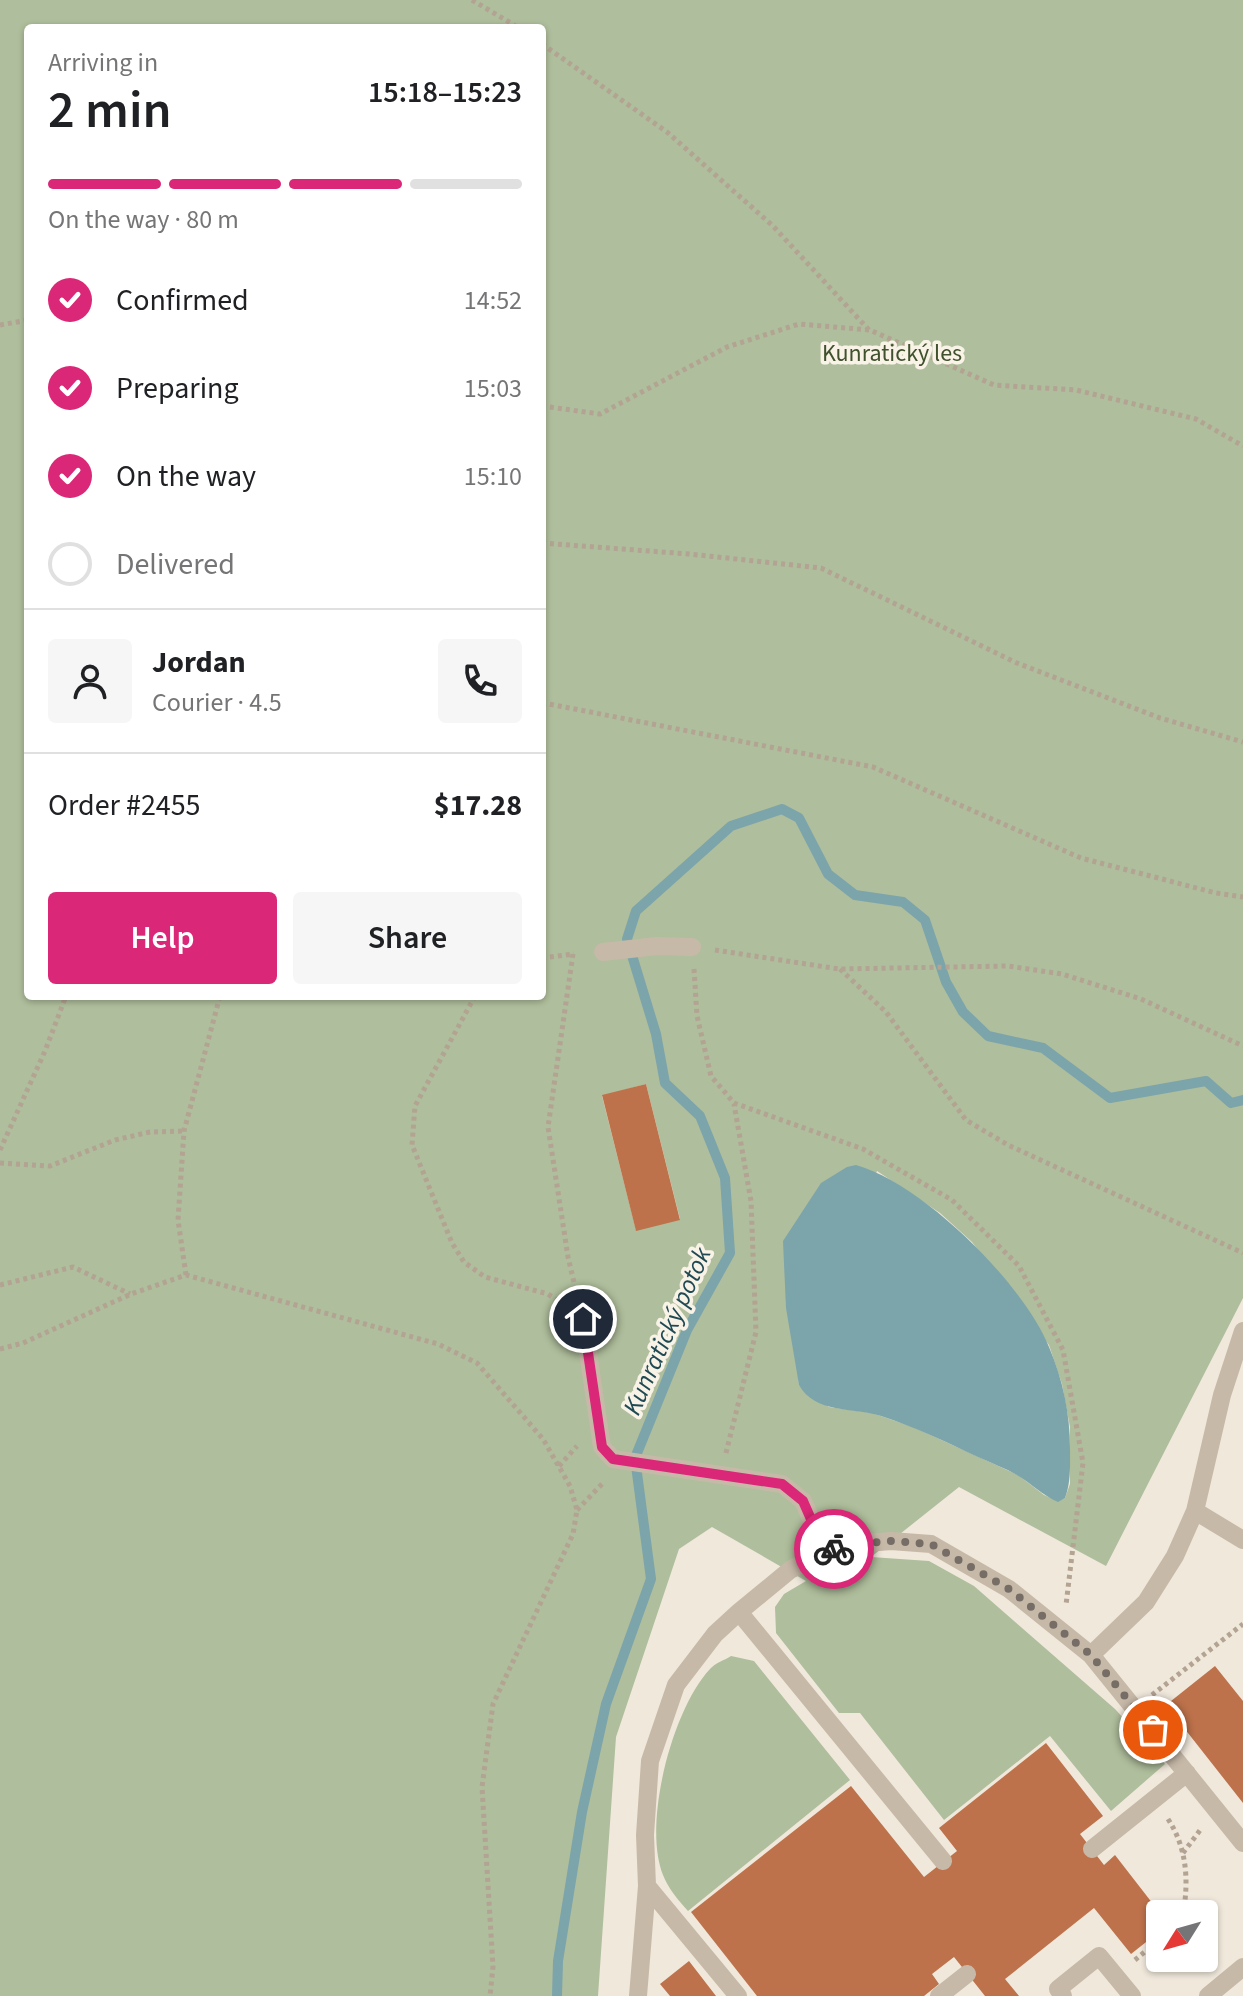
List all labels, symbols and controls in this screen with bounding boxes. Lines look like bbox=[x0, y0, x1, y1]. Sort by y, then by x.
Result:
text: Arriving in bbox=[48, 44, 158, 81]
text: 15:18–15:23 bbox=[368, 71, 522, 114]
text: 2 min bbox=[48, 74, 172, 148]
text: On the way · 80 m bbox=[48, 201, 239, 238]
icon: check bbox=[48, 278, 92, 322]
text: Confirmed bbox=[116, 279, 249, 322]
text: 14:52 bbox=[464, 282, 522, 319]
park label: Kunratický les bbox=[822, 336, 962, 371]
icon: check bbox=[48, 366, 92, 410]
text: Preparing bbox=[116, 367, 239, 410]
text: 15:03 bbox=[464, 370, 522, 407]
icon: check bbox=[48, 454, 92, 498]
text: On the way bbox=[116, 455, 256, 498]
text: 15:10 bbox=[464, 458, 522, 495]
text: Delivered bbox=[116, 543, 235, 586]
button: person bbox=[48, 639, 132, 723]
button: phone bbox=[438, 639, 522, 723]
text: Jordan bbox=[152, 641, 246, 684]
text: Courier · 4.5 bbox=[152, 684, 282, 721]
text: Order #2455 bbox=[48, 784, 201, 827]
text: $17.28 bbox=[434, 784, 522, 827]
button: Help bbox=[48, 892, 277, 984]
button: Share bbox=[293, 892, 522, 984]
water label: Kunratický potok bbox=[613, 1241, 721, 1421]
pin bbox=[549, 1285, 617, 1353]
icon: home bbox=[561, 1297, 605, 1341]
courier bbox=[794, 1509, 874, 1589]
icon: bike bbox=[812, 1527, 856, 1571]
pin bbox=[1119, 1696, 1187, 1764]
icon: bag bbox=[1131, 1708, 1175, 1752]
north arrow bbox=[1146, 1900, 1218, 1972]
map controls bbox=[1146, 1900, 1218, 1972]

